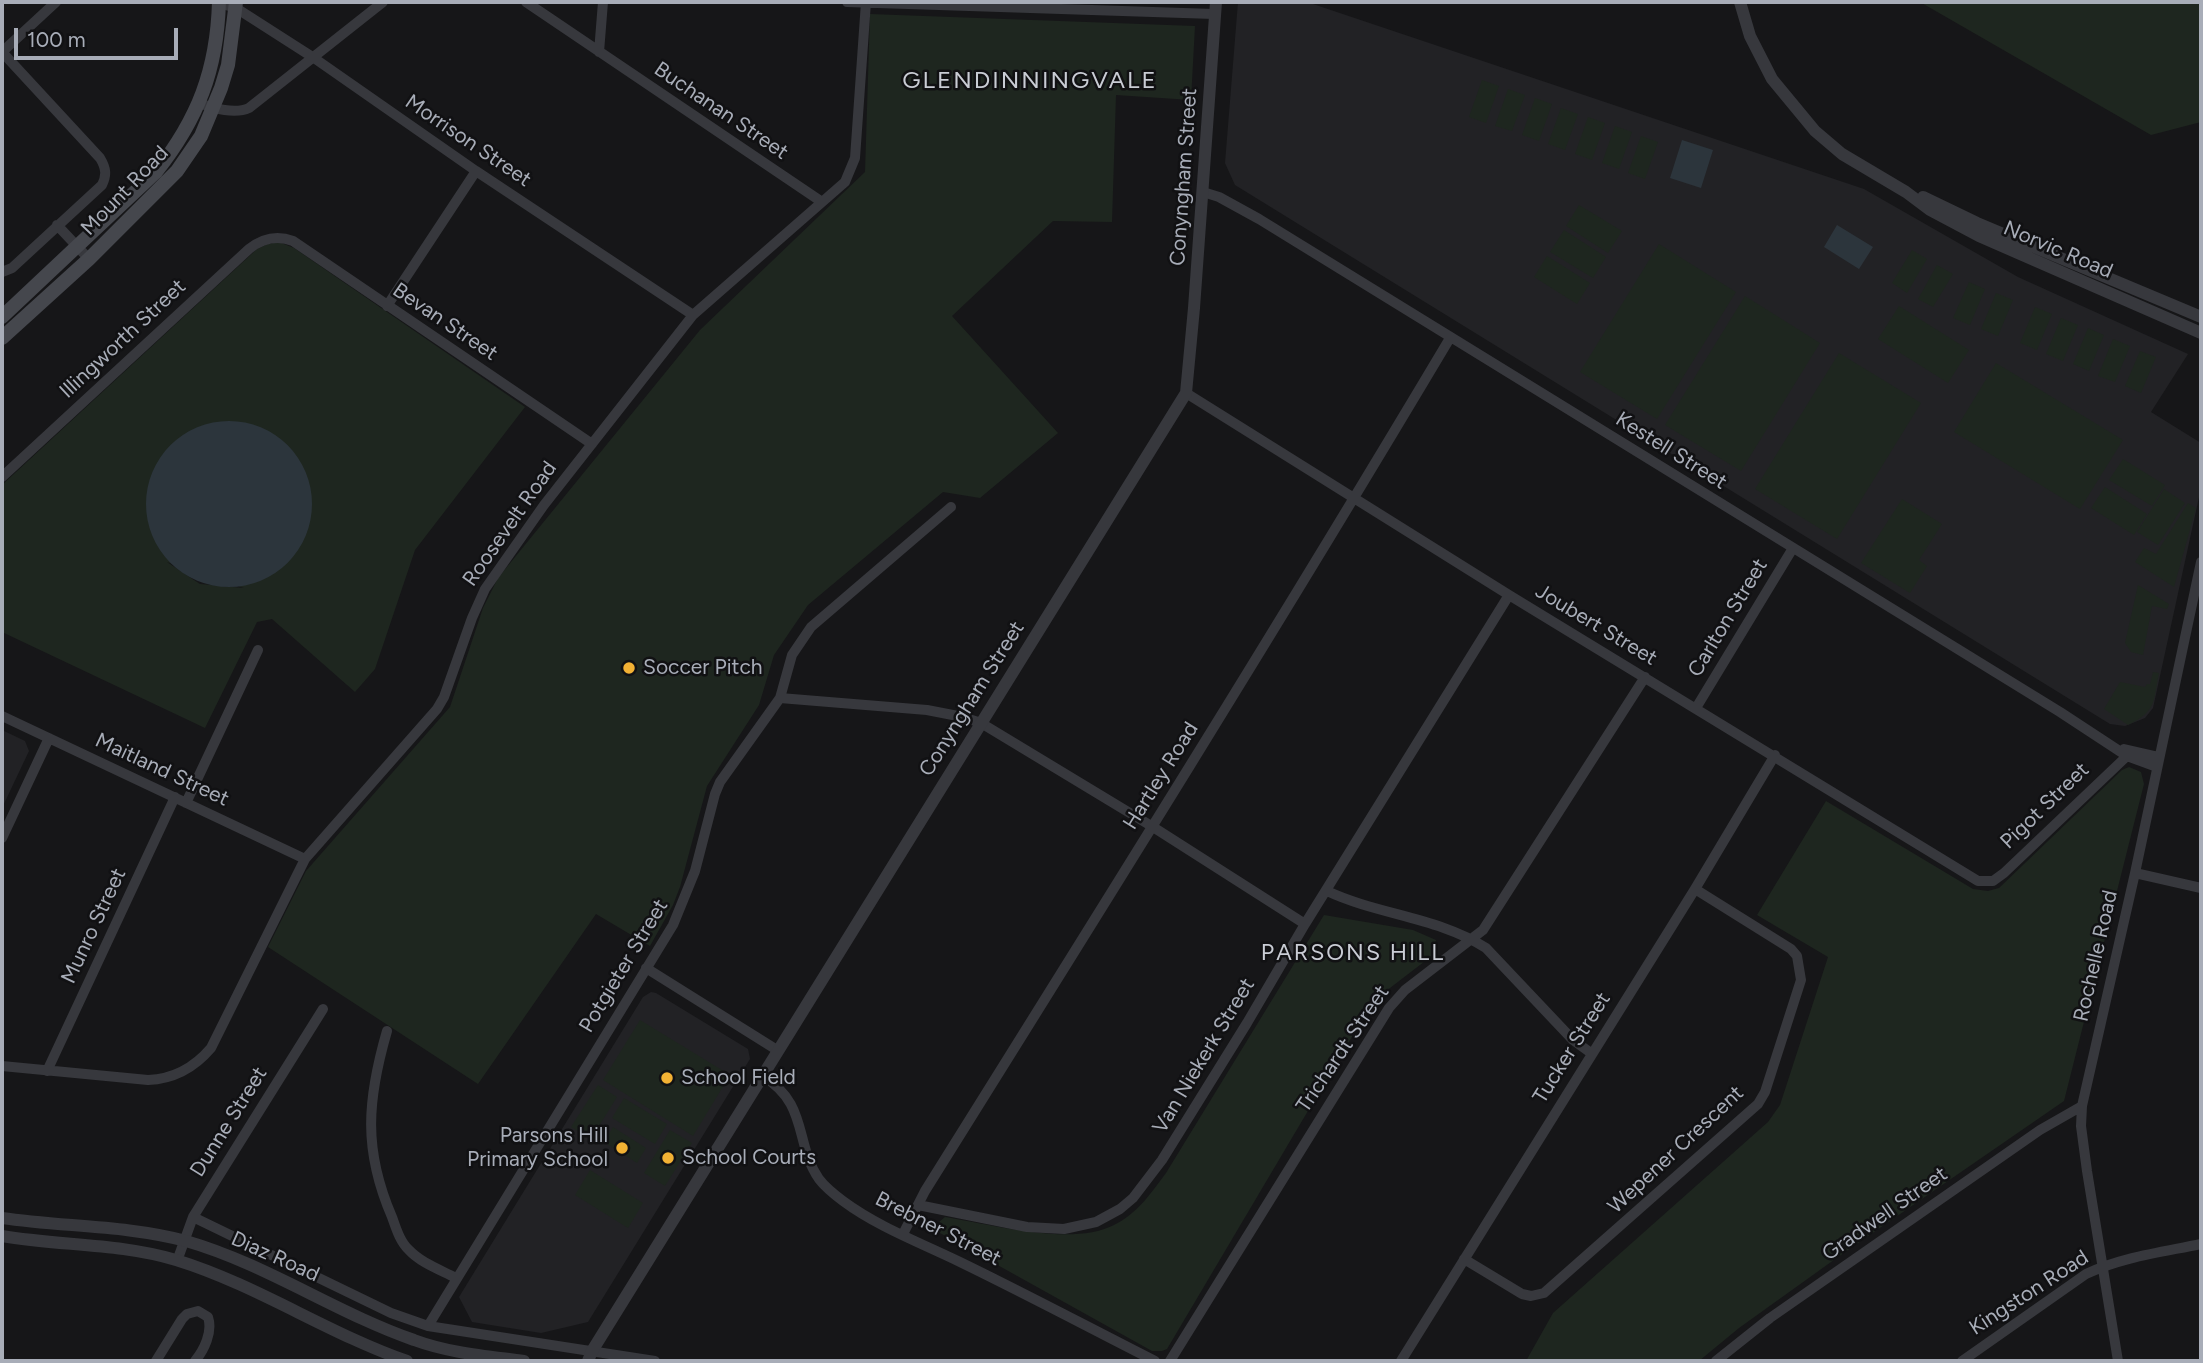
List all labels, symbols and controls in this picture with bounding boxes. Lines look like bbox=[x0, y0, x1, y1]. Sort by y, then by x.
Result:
scale bar bbox=[18, 14, 182, 58]
text: 100 m bbox=[27, 27, 86, 52]
street label: Buchanan Street bbox=[649, 57, 793, 165]
district label: GLENDINNINGVALE bbox=[904, 67, 1156, 95]
street label: Conyngham Street bbox=[1165, 87, 1203, 267]
street label: Morrison Street bbox=[400, 90, 536, 192]
street label: Mount Road bbox=[76, 141, 174, 241]
street label: Norvic Road bbox=[2000, 216, 2116, 284]
street label: Illingworth Street bbox=[55, 274, 191, 404]
street label: Bevan Street bbox=[388, 278, 502, 366]
street label: Kestell Street bbox=[1611, 407, 1731, 495]
street label: Roosevelt Road bbox=[458, 457, 562, 591]
street label: Carlton Street bbox=[1683, 554, 1773, 682]
street label: Joubert Street bbox=[1531, 579, 1661, 671]
street label: Conyngham Street bbox=[914, 617, 1030, 781]
place label: Soccer Pitch bbox=[643, 655, 763, 681]
marker: Soccer Pitch bbox=[621, 660, 637, 676]
street label: Hartley Road bbox=[1118, 718, 1204, 834]
street label: Maitland Street bbox=[91, 728, 233, 812]
street label: Pigot Street bbox=[1995, 758, 2095, 854]
street label: Munro Street bbox=[56, 864, 132, 988]
street label: Rochelle Road bbox=[2069, 888, 2123, 1024]
street label: Potgieter Street bbox=[574, 895, 674, 1037]
district label: PARSONS HILL bbox=[1262, 939, 1444, 967]
street label: Van Niekerk Street bbox=[1148, 974, 1260, 1138]
street label: Trichardt Street bbox=[1291, 981, 1395, 1117]
street label: Tucker Street bbox=[1528, 988, 1616, 1108]
street label: Dunne Street bbox=[185, 1062, 273, 1182]
place label: School Field bbox=[681, 1065, 796, 1091]
marker: School Field bbox=[659, 1070, 675, 1086]
street label: Wepener Crescent bbox=[1603, 1081, 1749, 1219]
place label: Parsons Hill Primary School bbox=[467, 1123, 608, 1173]
marker: Parsons Hill Primary School bbox=[614, 1140, 630, 1156]
place label: School Courts bbox=[682, 1145, 816, 1171]
marker: School Courts bbox=[660, 1150, 676, 1166]
street label: Gradwell Street bbox=[1818, 1162, 1952, 1266]
street label: Brebner Street bbox=[871, 1186, 1005, 1272]
street label: Diaz Road bbox=[227, 1226, 323, 1288]
street label: Kingston Road bbox=[1965, 1245, 2093, 1341]

